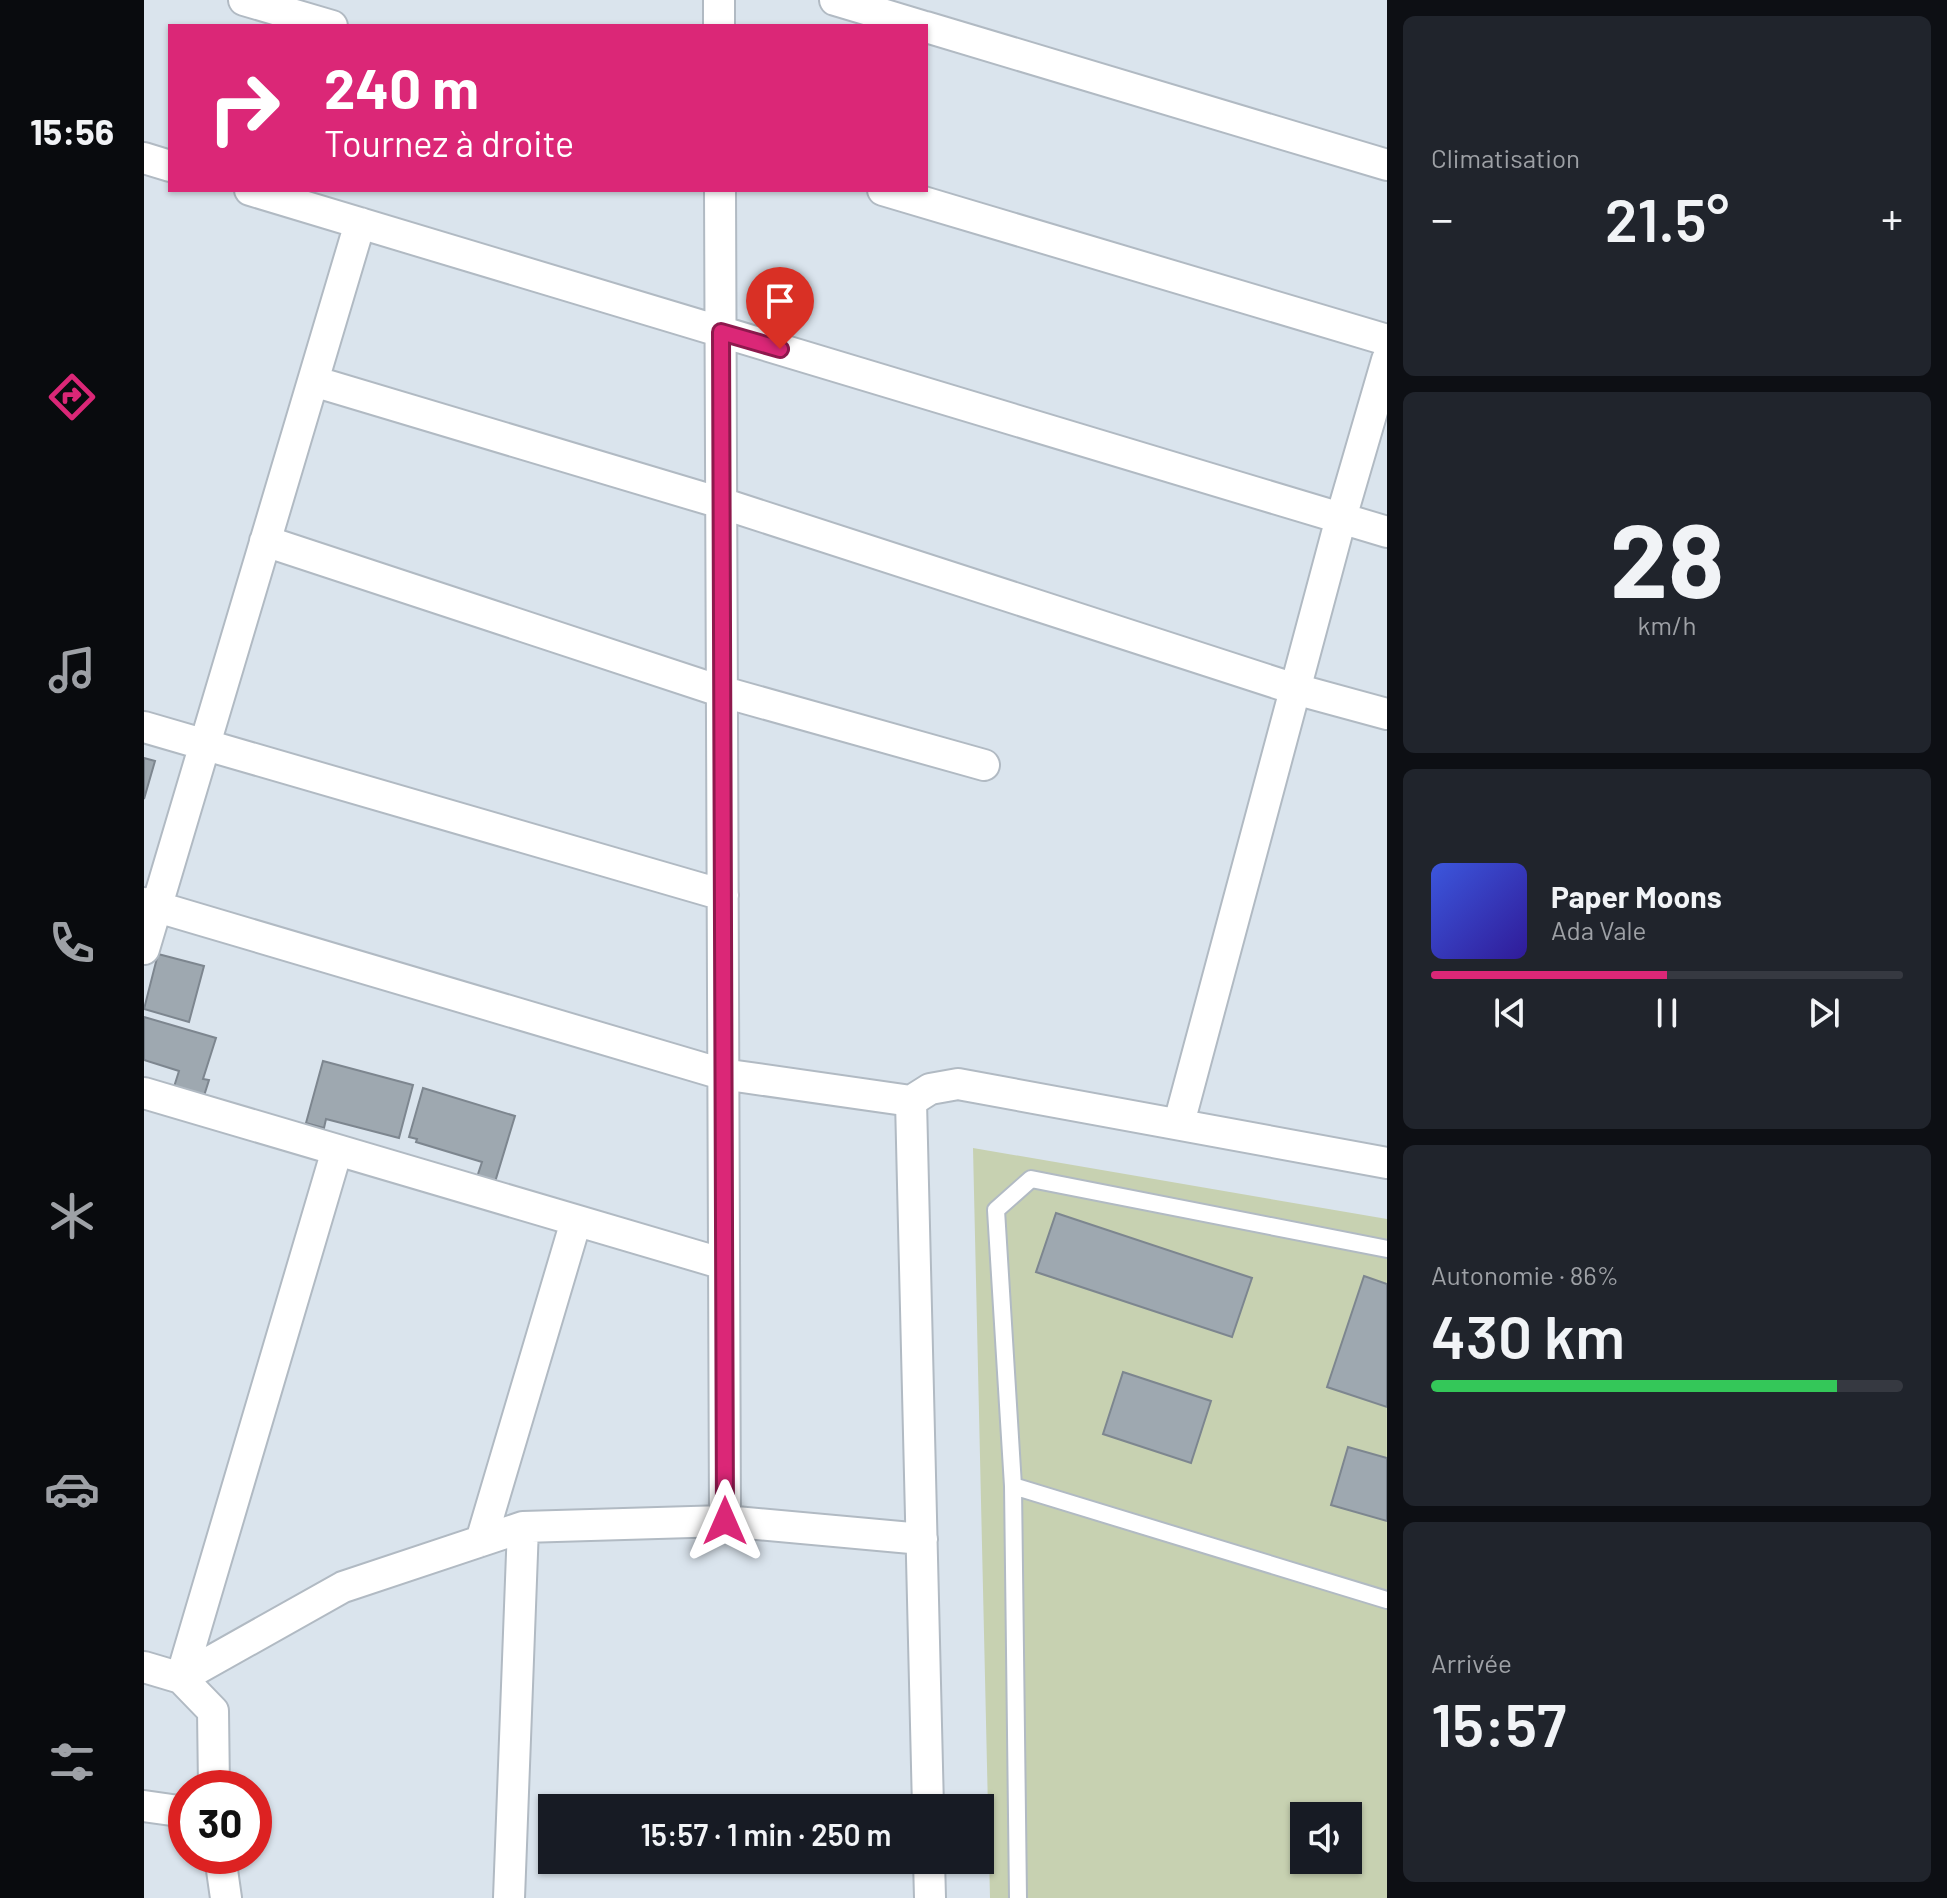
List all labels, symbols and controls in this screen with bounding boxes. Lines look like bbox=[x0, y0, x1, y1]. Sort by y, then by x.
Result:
text: 240 m bbox=[324, 53, 479, 120]
icon: right bbox=[192, 56, 296, 160]
text: 15:56 bbox=[30, 109, 114, 152]
text: Tournez à droite bbox=[324, 121, 574, 164]
text: Climatisation bbox=[1431, 142, 1580, 173]
text: 21.5° bbox=[1605, 182, 1729, 254]
text: − bbox=[1431, 191, 1453, 244]
text: + bbox=[1881, 191, 1903, 244]
pin bbox=[746, 267, 814, 349]
icon: arrive bbox=[758, 279, 802, 323]
icon: directions bbox=[44, 369, 100, 425]
text: 28 bbox=[1610, 494, 1724, 619]
text: km/h bbox=[1638, 609, 1696, 640]
icon: music bbox=[44, 642, 100, 698]
text: Paper Moons bbox=[1551, 878, 1722, 914]
text: Ada Vale bbox=[1551, 914, 1646, 945]
icon: phone bbox=[44, 915, 100, 971]
icon: previous bbox=[1488, 991, 1532, 1035]
icon: pause bbox=[1645, 991, 1689, 1035]
icon: next bbox=[1802, 991, 1846, 1035]
icon: climate bbox=[44, 1188, 100, 1244]
text: Autonomie · 86% bbox=[1431, 1259, 1619, 1290]
text: 430 km bbox=[1431, 1299, 1625, 1371]
icon: car bbox=[44, 1461, 100, 1517]
position arrow bbox=[683, 1479, 767, 1563]
text: Arrivée bbox=[1431, 1647, 1512, 1678]
text: 15:57 bbox=[1431, 1687, 1566, 1759]
icon: filters bbox=[44, 1734, 100, 1790]
speed limit sign: 30 bbox=[168, 1770, 272, 1874]
map controls bbox=[1290, 1802, 1362, 1874]
button: sound bbox=[1290, 1802, 1362, 1874]
text: 15:57 · 1 min · 250 m bbox=[640, 1816, 892, 1852]

